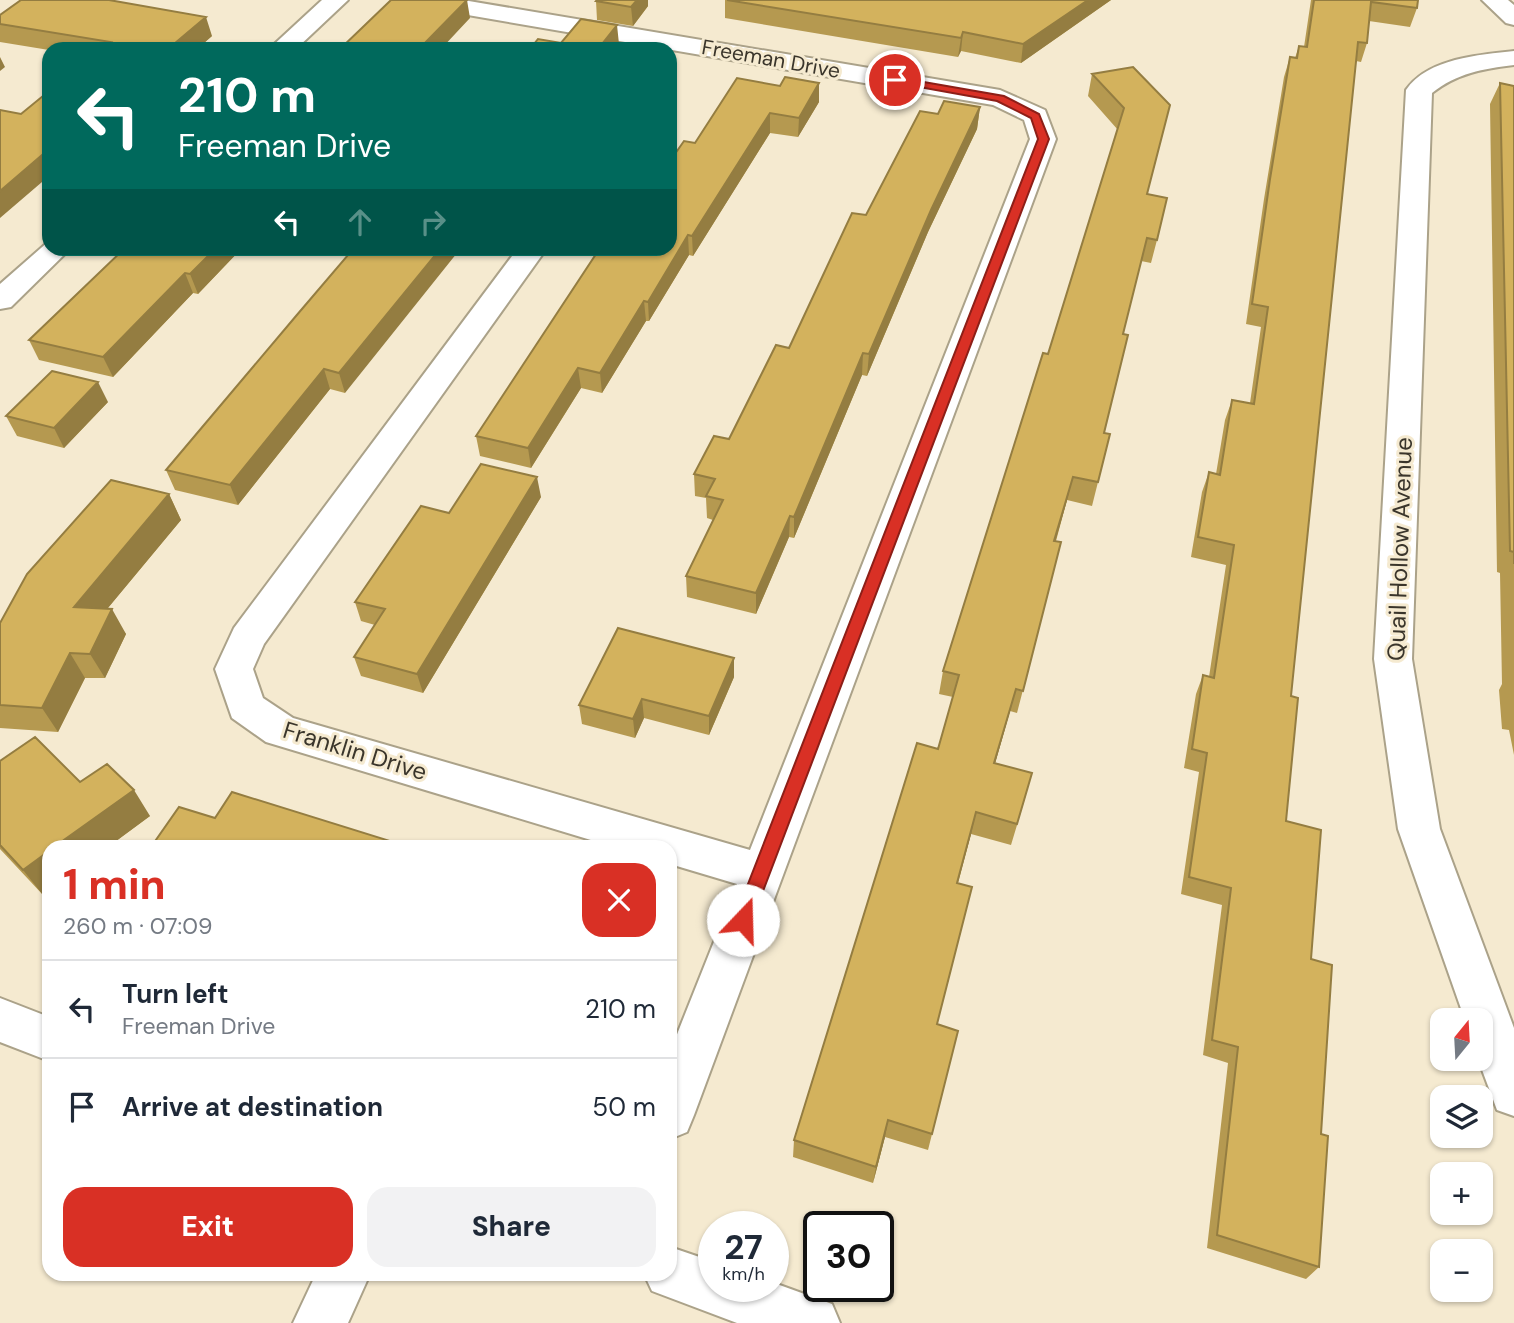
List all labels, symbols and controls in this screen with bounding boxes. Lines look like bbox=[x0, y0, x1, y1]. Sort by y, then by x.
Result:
street label: Freeman Drive bbox=[700, 33, 842, 85]
pin bbox=[865, 50, 925, 110]
icon: arrive bbox=[876, 61, 914, 99]
text: 210 m bbox=[178, 63, 316, 127]
icon: left bbox=[63, 70, 154, 161]
text: Freeman Drive bbox=[178, 125, 391, 167]
icon: left bbox=[268, 203, 306, 241]
icon: ahead bbox=[341, 203, 379, 241]
icon: right bbox=[414, 203, 452, 241]
street label: Quail Hollow Avenue bbox=[1380, 436, 1419, 662]
street label: Franklin Drive bbox=[279, 714, 431, 787]
text: 1 min bbox=[63, 857, 166, 912]
button: close bbox=[582, 863, 656, 937]
position arrow bbox=[706, 883, 780, 957]
text: 260 m · 07:09 bbox=[63, 911, 212, 941]
text: Turn left bbox=[122, 977, 229, 1011]
icon: left bbox=[63, 990, 101, 1028]
text: 210 m bbox=[585, 992, 656, 1026]
north arrow bbox=[1430, 1008, 1493, 1071]
map controls bbox=[1430, 1008, 1493, 1302]
text: Freeman Drive bbox=[122, 1011, 275, 1041]
button: layers bbox=[1430, 1085, 1493, 1148]
icon: arrive bbox=[63, 1088, 101, 1126]
text: Arrive at destination bbox=[122, 1090, 383, 1124]
text: 50 m bbox=[592, 1090, 656, 1124]
button: + bbox=[1430, 1162, 1493, 1225]
button: Exit bbox=[63, 1187, 353, 1267]
button: Share bbox=[367, 1187, 656, 1267]
speed limit sign: 30 bbox=[803, 1211, 894, 1302]
text: 27 bbox=[724, 1224, 763, 1270]
button: − bbox=[1430, 1239, 1493, 1302]
text: km/h bbox=[722, 1262, 765, 1286]

